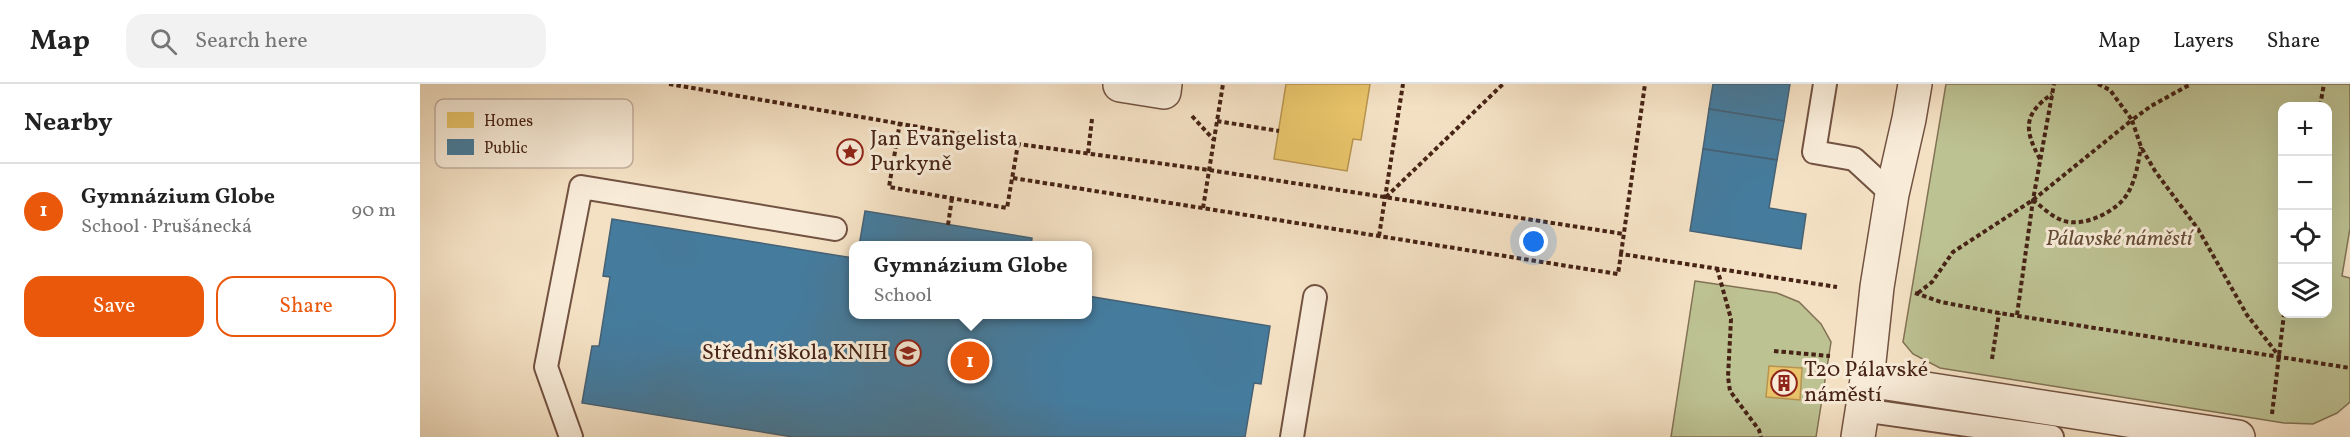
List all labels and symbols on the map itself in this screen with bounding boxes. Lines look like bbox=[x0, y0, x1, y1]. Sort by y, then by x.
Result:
legend bbox=[435, 99, 633, 168]
text: Homes bbox=[484, 111, 533, 133]
place label: Jan Evangelista Purkyně bbox=[870, 124, 1018, 180]
place icon: Jan Evangelista Purkyně bbox=[835, 137, 865, 167]
text: Public bbox=[484, 138, 528, 160]
park label: Pálavské náměstí bbox=[2046, 224, 2195, 255]
your location bbox=[1519, 227, 1548, 256]
place label: Střední škola KNIH bbox=[702, 338, 888, 369]
school or university icon: Střední škola KNIH bbox=[893, 338, 923, 368]
pin: 1 bbox=[950, 338, 990, 384]
place label: T20 Pálavské náměstí bbox=[1804, 355, 1928, 411]
building icon: T20 Pálavské náměstí bbox=[1769, 368, 1799, 398]

